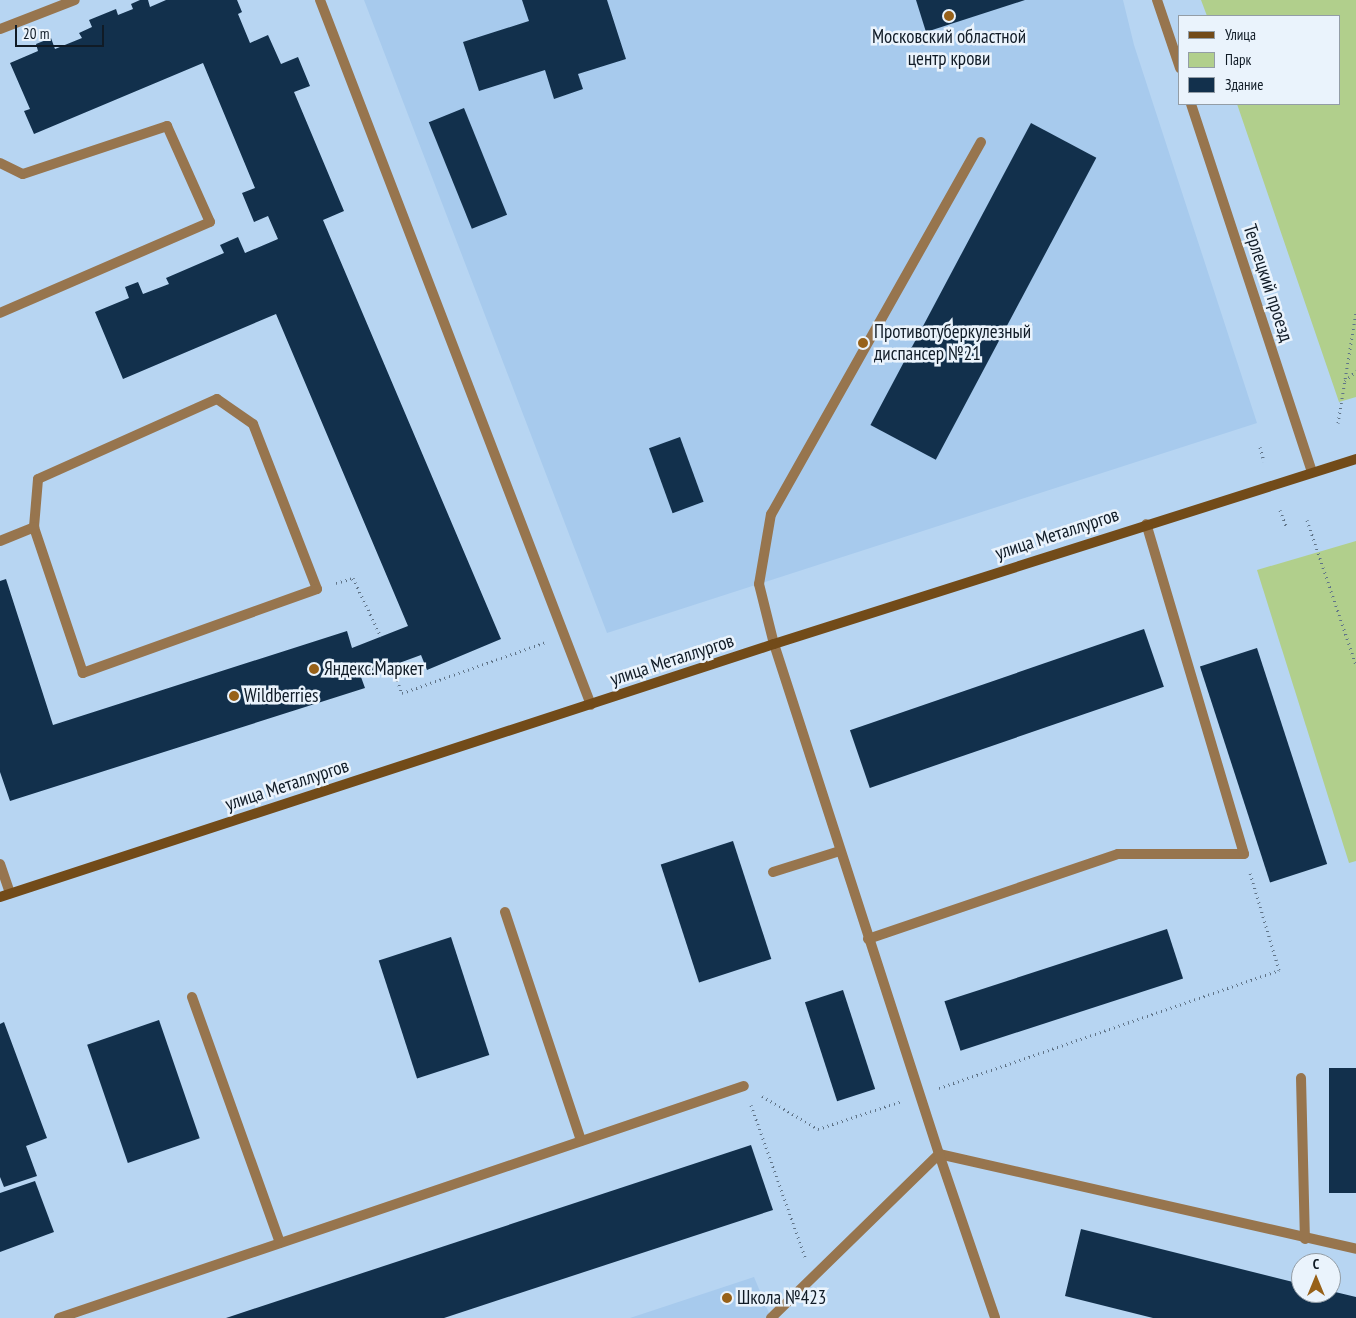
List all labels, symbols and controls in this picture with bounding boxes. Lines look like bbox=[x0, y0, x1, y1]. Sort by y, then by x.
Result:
marker: Московский областной центр крови bbox=[942, 9, 956, 23]
scale bar bbox=[18, 15, 106, 47]
legend bbox=[1178, 15, 1341, 105]
text: 20 m bbox=[23, 24, 49, 43]
text: Улица bbox=[1225, 25, 1256, 44]
place label: Московский областной центр крови bbox=[872, 26, 1026, 70]
text: Парк bbox=[1225, 50, 1251, 69]
text: Здание bbox=[1225, 75, 1263, 94]
street label: Терлецкий проезд bbox=[1238, 221, 1298, 345]
place label: Противотуберкулезный диспансер №21 bbox=[874, 321, 1031, 365]
marker: Противотуберкулезный диспансер №21 bbox=[856, 336, 870, 350]
street label: улица Металлургов bbox=[992, 503, 1122, 565]
street label: улица Металлургов bbox=[607, 629, 737, 691]
place label: Яндекс.Маркет bbox=[324, 658, 424, 680]
marker: Яндекс.Маркет bbox=[308, 663, 320, 675]
place label: Wildberries bbox=[244, 685, 318, 707]
marker: Wildberries bbox=[228, 690, 240, 702]
street label: улица Металлургов bbox=[222, 754, 352, 816]
north arrow bbox=[1291, 1253, 1341, 1303]
text: С bbox=[1313, 1255, 1319, 1273]
place label: Школа №423 bbox=[737, 1287, 826, 1309]
marker: Школа №423 bbox=[721, 1292, 733, 1304]

